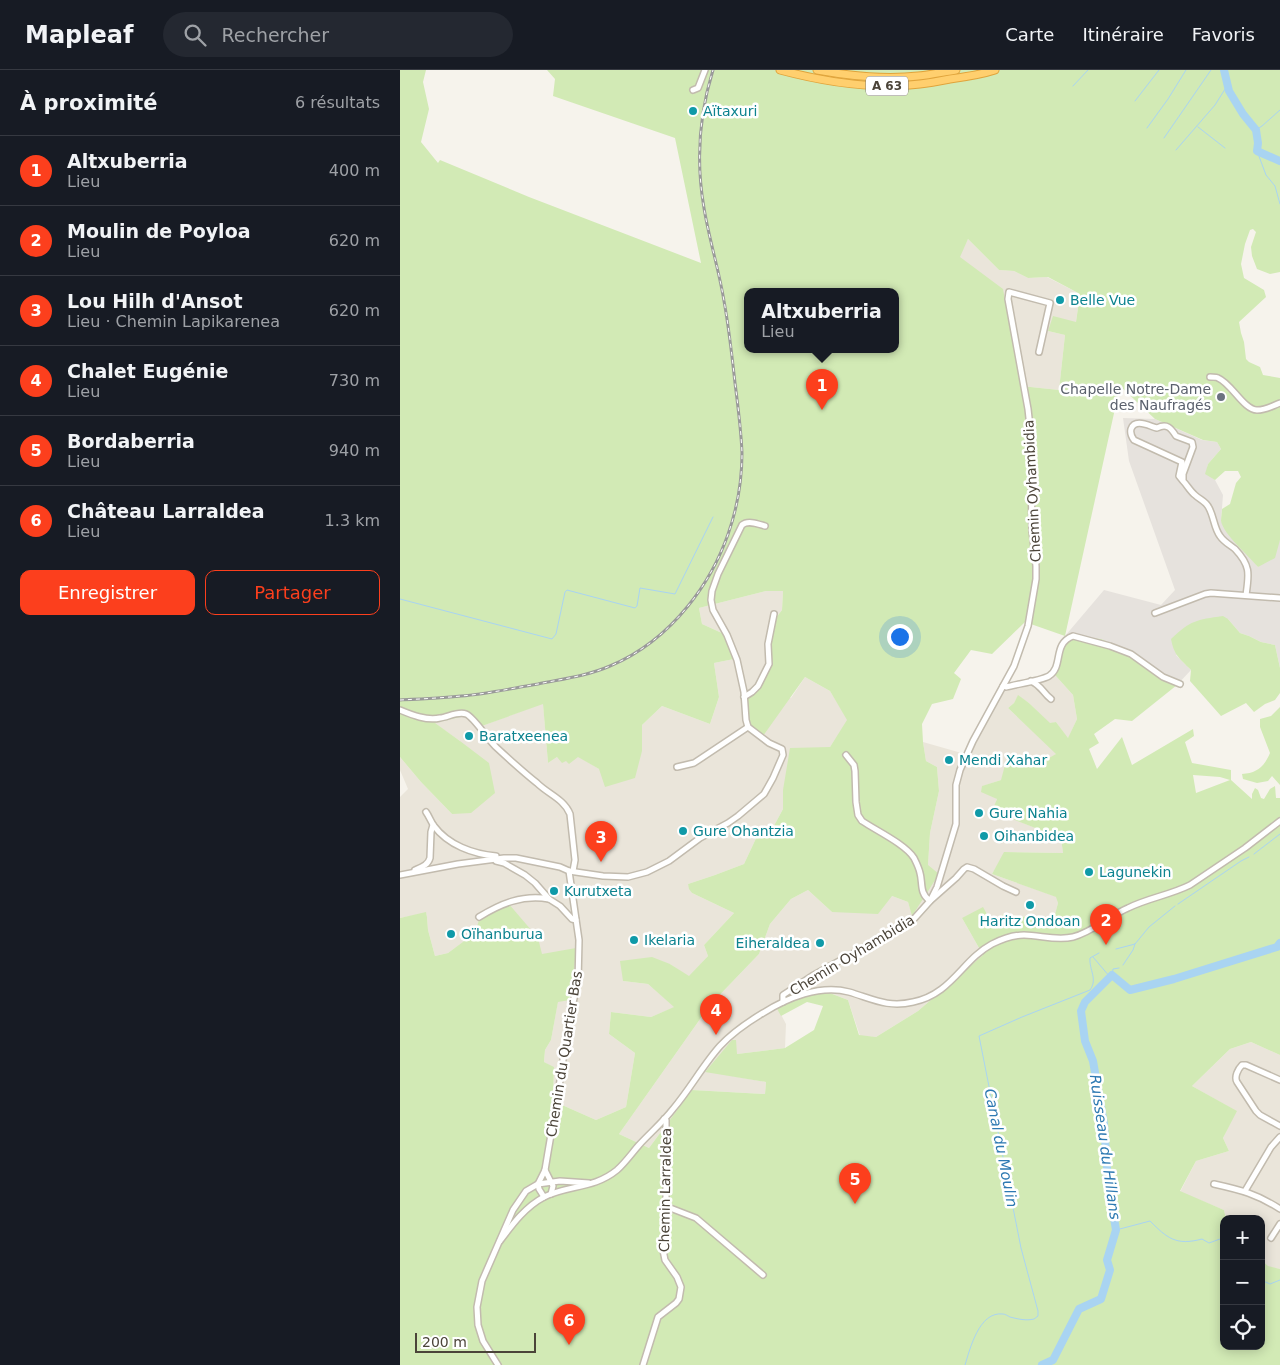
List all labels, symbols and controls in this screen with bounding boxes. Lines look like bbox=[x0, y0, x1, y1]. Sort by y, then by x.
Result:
search box bbox=[163, 12, 513, 57]
text: Mapleaf bbox=[25, 21, 133, 49]
icon: search bbox=[181, 21, 209, 49]
text: Rechercher bbox=[221, 24, 329, 46]
text: Carte bbox=[1005, 24, 1054, 45]
text: Itinéraire bbox=[1082, 24, 1164, 45]
text: Favoris bbox=[1192, 24, 1255, 45]
road number: A 63 bbox=[866, 77, 908, 96]
text: À proximité bbox=[20, 91, 157, 115]
text: 6 résultats bbox=[295, 93, 380, 112]
place label: Aïtaxuri bbox=[703, 103, 757, 119]
marker: Aïtaxuri bbox=[687, 105, 699, 117]
text: Altxuberria bbox=[67, 150, 188, 172]
text: 1 bbox=[30, 161, 42, 180]
text: 400 m bbox=[329, 161, 380, 180]
text: Lieu bbox=[67, 172, 100, 191]
text: Moulin de Poyloa bbox=[67, 220, 251, 242]
text: 2 bbox=[30, 231, 42, 250]
text: 620 m bbox=[329, 231, 380, 250]
text: Lieu bbox=[67, 242, 100, 261]
popup bbox=[744, 288, 899, 353]
text: Lou Hilh d'Ansot bbox=[67, 290, 242, 312]
place label: Belle Vue bbox=[1070, 292, 1135, 308]
marker: Belle Vue bbox=[1054, 294, 1066, 306]
text: Altxuberria bbox=[761, 300, 882, 322]
text: 3 bbox=[30, 301, 42, 320]
text: 620 m bbox=[329, 301, 380, 320]
text: Lieu · Chemin Lapikarenea bbox=[67, 312, 280, 331]
text: Lieu bbox=[761, 322, 795, 341]
text: Chalet Eugénie bbox=[67, 360, 228, 382]
pin: 1 bbox=[806, 369, 838, 410]
text: 4 bbox=[30, 371, 42, 390]
text: 730 m bbox=[329, 371, 380, 390]
place label: Chapelle Notre-Dame des Naufragés bbox=[1060, 381, 1211, 413]
text: Lieu bbox=[67, 382, 100, 401]
marker: Chapelle Notre-Dame des Naufragés bbox=[1215, 391, 1227, 403]
street label: Chemin Oyhambidia bbox=[1020, 419, 1044, 563]
text: Bordaberria bbox=[67, 430, 195, 452]
text: 5 bbox=[30, 441, 42, 460]
text: 940 m bbox=[329, 441, 380, 460]
text: Lieu bbox=[67, 452, 100, 471]
text: Château Larraldea bbox=[67, 500, 265, 522]
text: 6 bbox=[30, 511, 42, 530]
text: 1.3 km bbox=[325, 511, 380, 530]
text: Lieu bbox=[67, 522, 100, 541]
button: Enregistrer bbox=[20, 570, 195, 615]
button: Partager bbox=[205, 570, 380, 615]
your location bbox=[887, 624, 913, 650]
place label: Baratxeenea bbox=[479, 728, 568, 744]
marker: Baratxeenea bbox=[463, 730, 475, 742]
place label: Mendi Xahar bbox=[959, 752, 1047, 768]
marker: Mendi Xahar bbox=[943, 754, 955, 766]
place label: Gure Nahia bbox=[989, 805, 1068, 821]
marker: Gure Nahia bbox=[973, 807, 985, 819]
pin: 3 bbox=[585, 821, 617, 862]
place label: Gure Ohantzia bbox=[693, 823, 794, 839]
marker: Gure Ohantzia bbox=[677, 825, 689, 837]
place label: Oihanbidea bbox=[994, 828, 1074, 844]
marker: Oihanbidea bbox=[978, 830, 990, 842]
place label: Lagunekin bbox=[1099, 864, 1172, 880]
marker: Lagunekin bbox=[1083, 866, 1095, 878]
place label: Kurutxeta bbox=[564, 883, 632, 899]
marker: Kurutxeta bbox=[548, 885, 560, 897]
marker: Haritz Ondoan bbox=[1024, 899, 1036, 911]
pin: 2 bbox=[1090, 904, 1122, 945]
street label: Chemin Oyhambidia bbox=[787, 911, 917, 999]
place label: Haritz Ondoan bbox=[980, 913, 1080, 929]
place label: Oïhanburua bbox=[461, 926, 543, 942]
marker: Oïhanburua bbox=[445, 928, 457, 940]
place label: Ikelaria bbox=[644, 932, 695, 948]
marker: Ikelaria bbox=[628, 934, 640, 946]
place label: Eiheraldea bbox=[735, 935, 810, 951]
marker: Eiheraldea bbox=[814, 937, 826, 949]
street label: Chemin du Quartier Bas bbox=[543, 970, 585, 1138]
pin: 4 bbox=[700, 994, 732, 1035]
water label: Ruisseau du Hillans bbox=[1086, 1073, 1124, 1221]
water label: Canal du Moulin bbox=[981, 1087, 1021, 1209]
street label: Chemin Larraldea bbox=[656, 1128, 674, 1252]
pin: 5 bbox=[839, 1163, 871, 1204]
map controls bbox=[1220, 1215, 1265, 1350]
button: + bbox=[1220, 1215, 1265, 1260]
button: − bbox=[1220, 1260, 1265, 1305]
pin: 6 bbox=[553, 1304, 585, 1345]
button: locate bbox=[1220, 1305, 1265, 1350]
scale bar bbox=[415, 1330, 536, 1353]
text: 200 m bbox=[422, 1334, 467, 1350]

